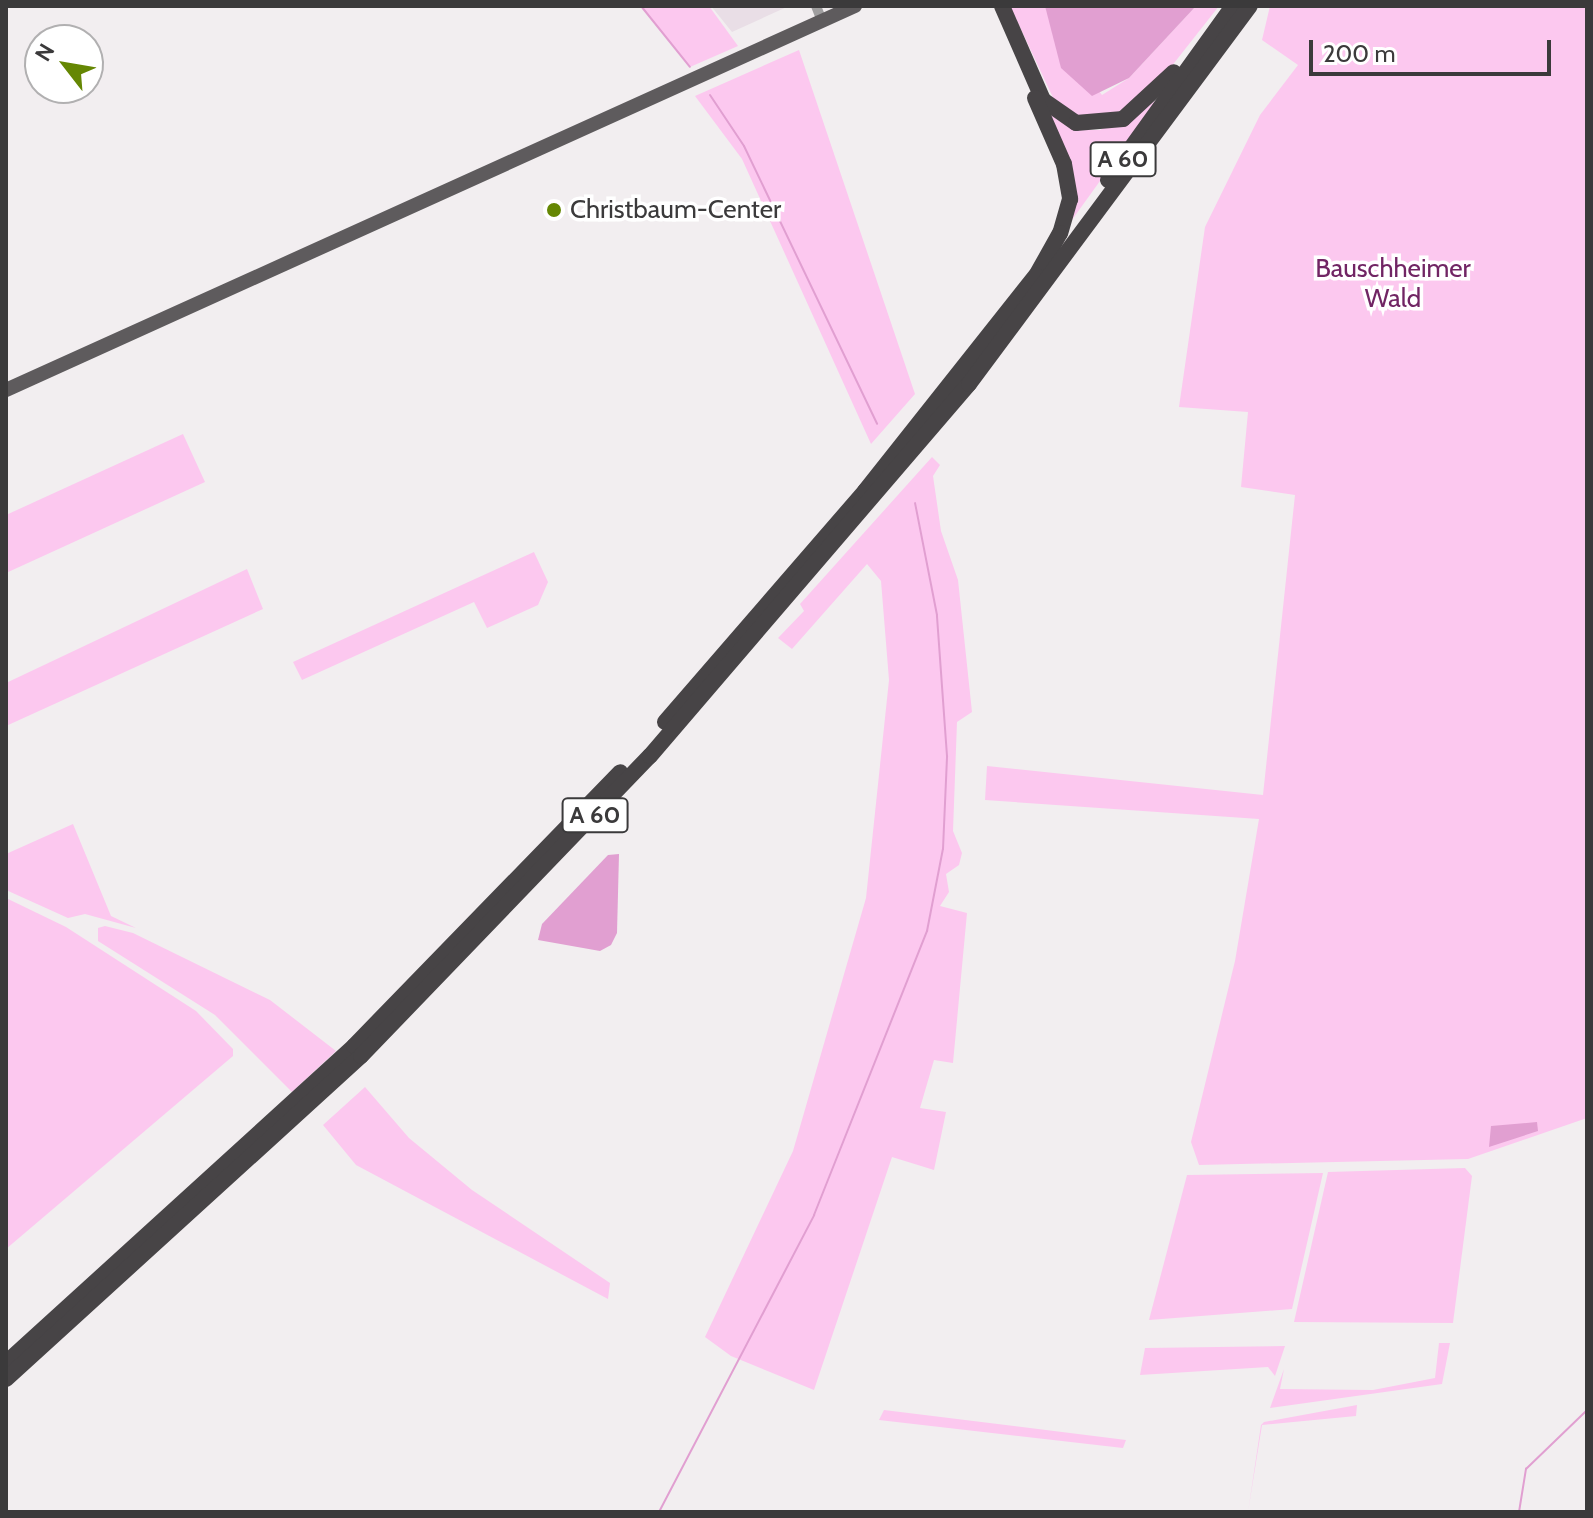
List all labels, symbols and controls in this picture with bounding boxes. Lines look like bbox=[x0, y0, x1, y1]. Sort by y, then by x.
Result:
north arrow bbox=[24, 24, 104, 104]
scale bar bbox=[1313, 24, 1555, 74]
text: N bbox=[29, 39, 60, 66]
text: 200 m bbox=[1323, 39, 1396, 68]
road number: A 60 bbox=[1089, 139, 1157, 179]
place label: Christbaum-Center bbox=[570, 194, 781, 226]
marker: Christbaum-Center bbox=[545, 201, 563, 219]
park label: Bauschheimer Wald bbox=[1315, 253, 1471, 314]
road number: A 60 bbox=[561, 795, 629, 835]

